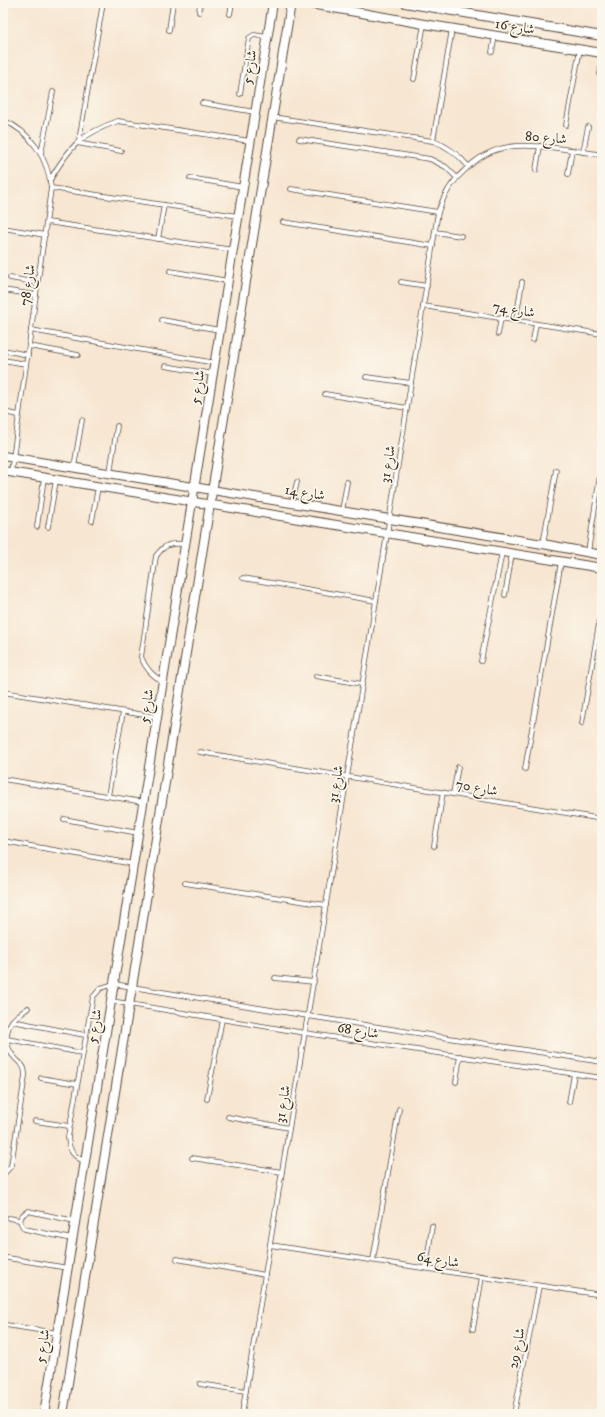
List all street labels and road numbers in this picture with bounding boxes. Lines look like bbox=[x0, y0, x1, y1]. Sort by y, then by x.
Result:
street label: شارع 16 bbox=[494, 15, 536, 41]
street label: شارع 5 bbox=[238, 49, 264, 86]
street label: شارع 80 bbox=[524, 127, 568, 151]
street label: شارع 78 bbox=[16, 263, 42, 307]
street label: شارع 74 bbox=[491, 298, 536, 324]
street label: شارع 5 bbox=[186, 369, 212, 406]
street label: شارع 31 bbox=[376, 444, 402, 484]
street label: شارع 14 bbox=[283, 481, 326, 507]
street label: شارع 5 bbox=[135, 688, 161, 725]
street label: شارع 31 bbox=[324, 764, 350, 804]
street label: شارع 70 bbox=[454, 775, 499, 802]
street label: شارع 5 bbox=[83, 1008, 109, 1045]
street label: شارع 68 bbox=[336, 1019, 380, 1045]
street label: شارع 31 bbox=[271, 1084, 297, 1124]
street label: شارع 64 bbox=[415, 1248, 460, 1274]
street label: شارع 29 bbox=[504, 1326, 532, 1371]
street label: شارع 5 bbox=[31, 1328, 57, 1365]

